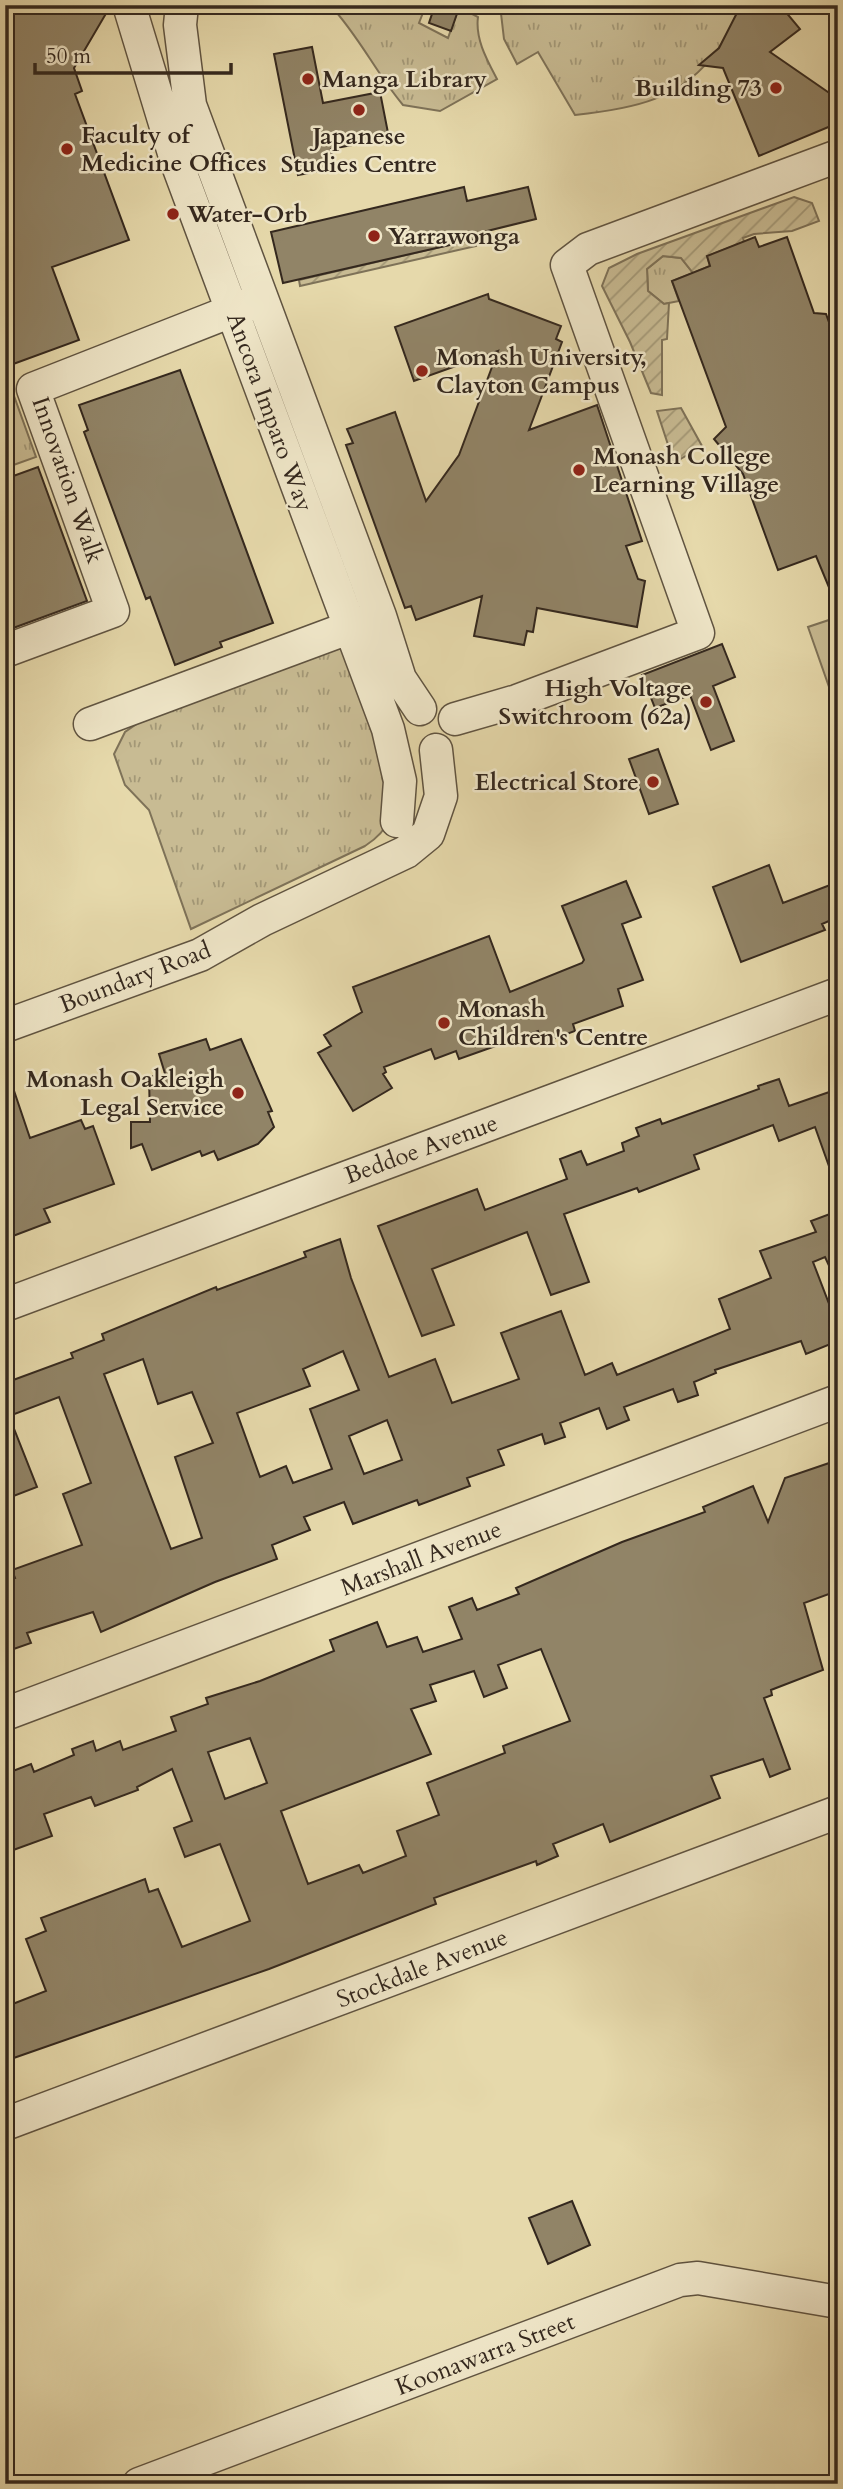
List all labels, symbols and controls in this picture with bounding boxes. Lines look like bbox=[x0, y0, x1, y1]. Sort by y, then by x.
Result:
scale bar bbox=[35, 32, 231, 76]
text: 50 m bbox=[46, 42, 91, 71]
place label: Manga Library bbox=[322, 63, 487, 96]
marker: Manga Library bbox=[300, 71, 316, 87]
place label: Building 73 bbox=[635, 72, 762, 105]
marker: Building 73 bbox=[768, 80, 784, 96]
marker: Japanese Studies Centre bbox=[351, 102, 367, 118]
place label: Faculty of Medicine Offices bbox=[81, 119, 267, 180]
place label: Japanese Studies Centre bbox=[281, 120, 437, 181]
marker: Faculty of Medicine Offices bbox=[59, 141, 75, 157]
place label: Water-Orb bbox=[186, 198, 308, 231]
marker: Water-Orb bbox=[165, 206, 181, 222]
place label: Yarrawonga bbox=[388, 220, 520, 253]
marker: Yarrawonga bbox=[366, 228, 382, 244]
street label: Ancora Imparo Way bbox=[218, 308, 321, 517]
place label: Monash University, Clayton Campus bbox=[436, 341, 647, 402]
marker: Monash University, Clayton Campus bbox=[414, 363, 430, 379]
street label: Innovation Walk bbox=[24, 392, 112, 568]
place label: Monash College Learning Village bbox=[593, 440, 779, 501]
marker: Monash College Learning Village bbox=[571, 462, 587, 478]
place label: High Voltage Switchroom (62a) bbox=[499, 672, 692, 733]
marker: High Voltage Switchroom (62a) bbox=[698, 694, 714, 710]
place label: Electrical Store bbox=[475, 766, 639, 799]
marker: Electrical Store bbox=[645, 774, 661, 790]
street label: Boundary Road bbox=[55, 933, 216, 1022]
place label: Monash Children's Centre bbox=[458, 993, 648, 1054]
marker: Monash Children's Centre bbox=[436, 1015, 452, 1031]
place label: Monash Oakleigh Legal Service bbox=[26, 1063, 224, 1124]
marker: Monash Oakleigh Legal Service bbox=[230, 1085, 246, 1101]
street label: Beddoe Avenue bbox=[340, 1106, 502, 1192]
street label: Marshall Avenue bbox=[336, 1513, 506, 1604]
street label: Stockdale Avenue bbox=[332, 1921, 512, 2016]
street label: Koonawarra Street bbox=[391, 2305, 580, 2404]

